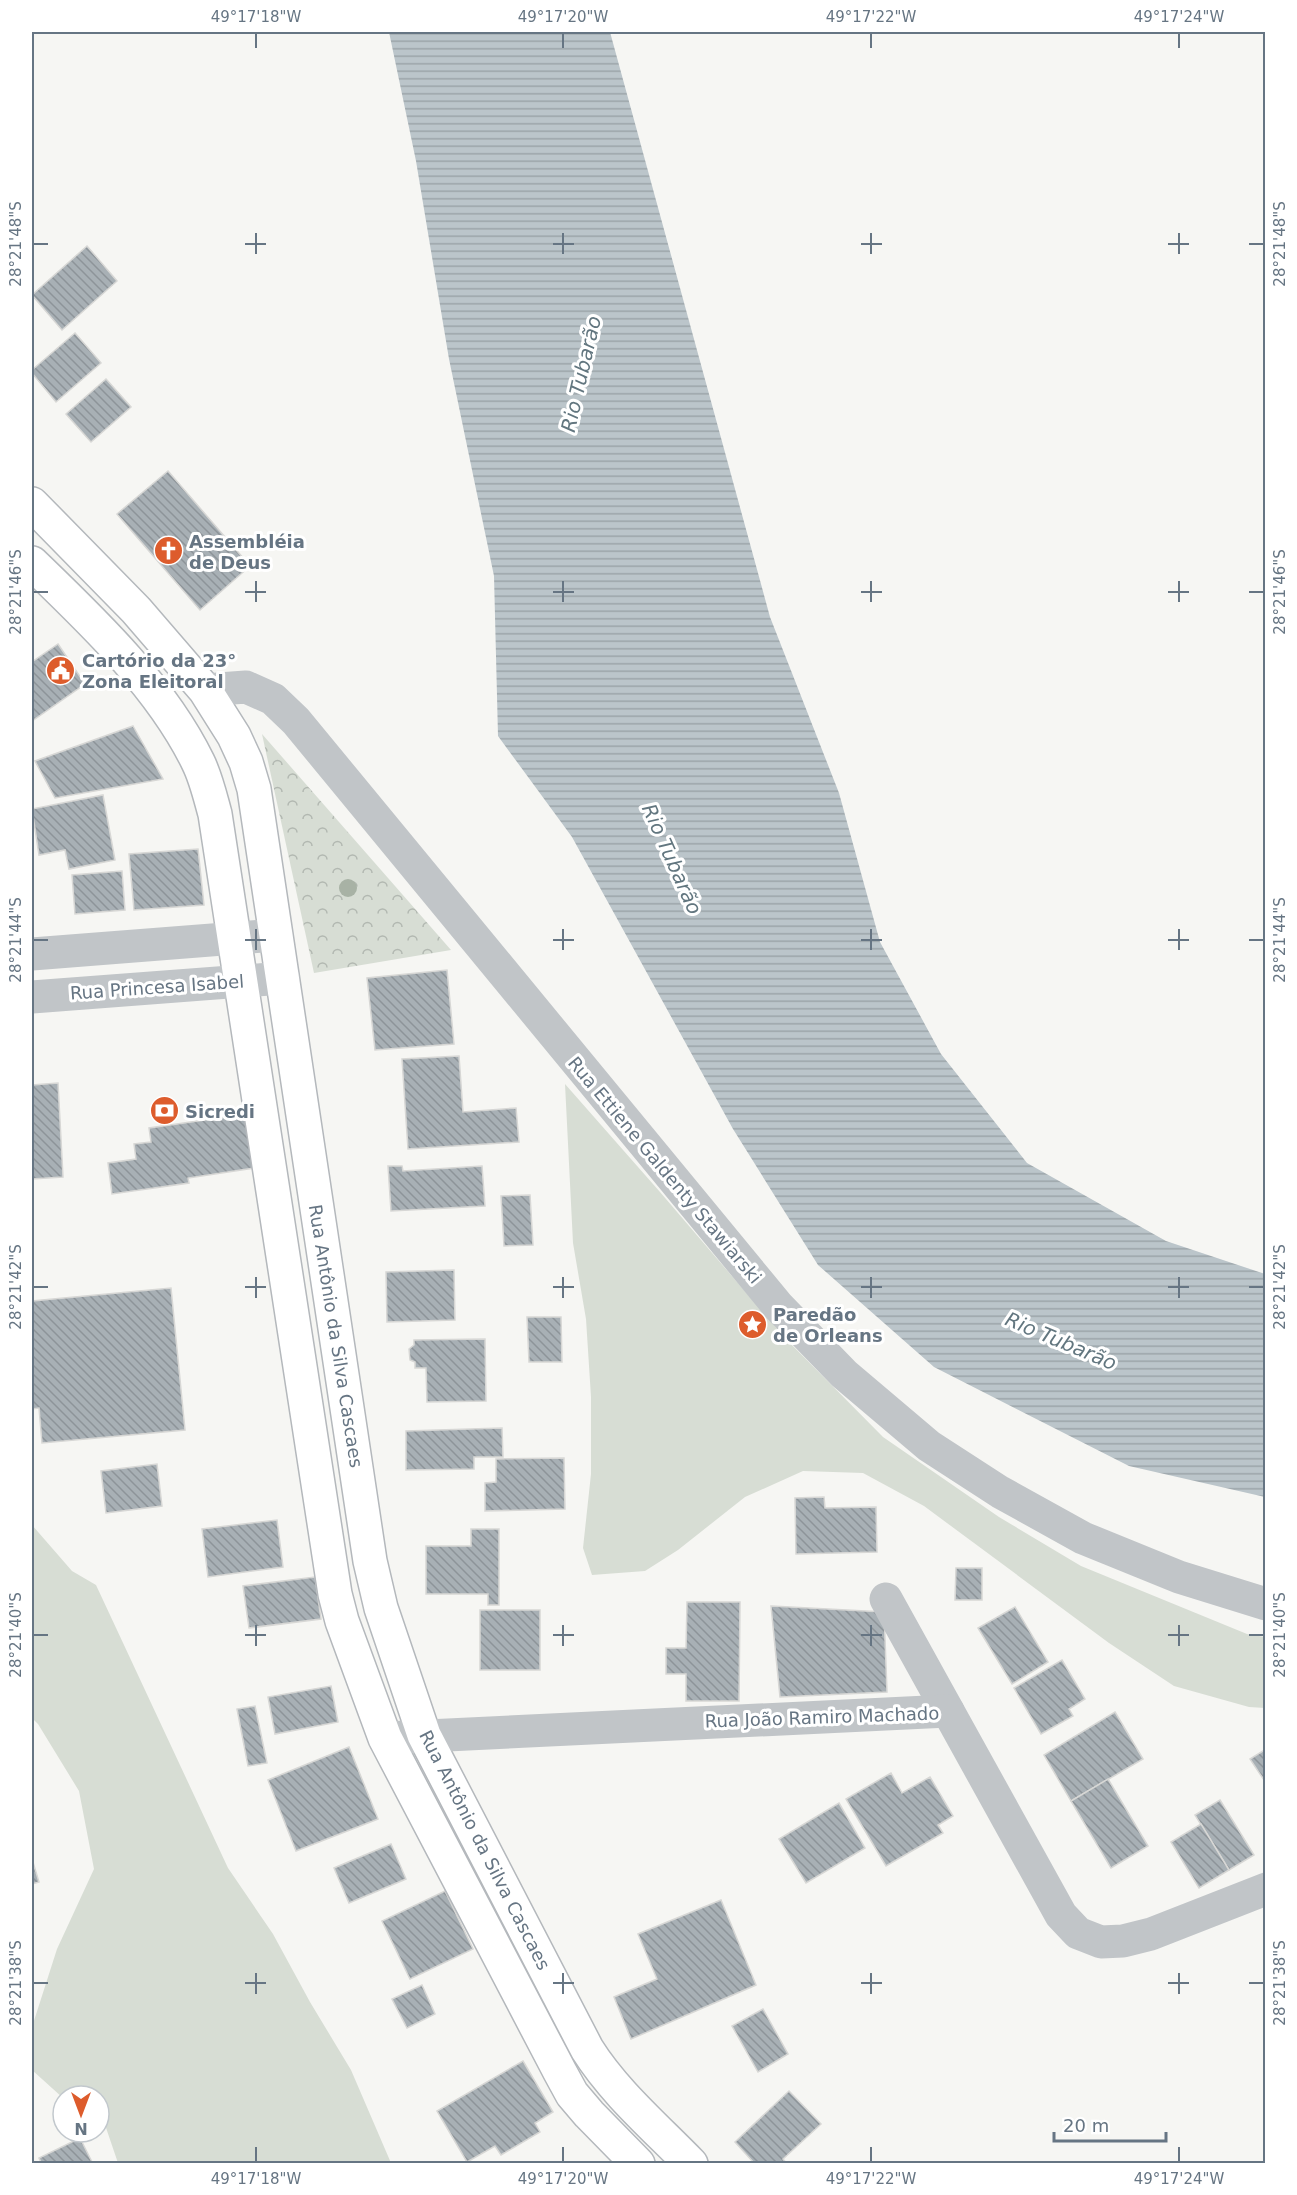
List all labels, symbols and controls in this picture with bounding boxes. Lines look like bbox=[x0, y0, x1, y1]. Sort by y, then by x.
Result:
text: 49°17'18"W bbox=[211, 8, 301, 26]
text: 49°17'20"W bbox=[518, 8, 608, 26]
text: 49°17'22"W bbox=[826, 8, 916, 26]
text: 49°17'24"W bbox=[1134, 8, 1224, 26]
text: 28°21'48"S bbox=[7, 201, 25, 287]
text: 28°21'48"S bbox=[1271, 201, 1289, 287]
water label: Rio Tubarão bbox=[556, 314, 606, 434]
place label: Assembléia de Deus bbox=[189, 531, 305, 573]
church icon: Assembléia de Deus bbox=[152, 535, 184, 567]
text: 28°21'46"S bbox=[7, 549, 25, 635]
text: 28°21'46"S bbox=[1271, 549, 1289, 635]
place label: Cartório da 23° Zona Eleitoral bbox=[82, 650, 236, 692]
public building icon: Cartório da 23° Zona Eleitoral bbox=[45, 654, 77, 686]
water label: Rio Tubarão bbox=[637, 800, 707, 918]
text: 28°21'44"S bbox=[7, 897, 25, 983]
text: 28°21'44"S bbox=[1271, 897, 1289, 983]
street label: Rua Princesa Isabel bbox=[69, 970, 245, 1004]
street label: Rua Ettiene Galdenty Stawiarski bbox=[564, 1052, 766, 1288]
bank icon: Sicredi bbox=[148, 1095, 180, 1127]
place label: Sicredi bbox=[185, 1101, 255, 1122]
street label: Rua Antônio da Silva Cascaes bbox=[305, 1203, 367, 1469]
text: 28°21'42"S bbox=[7, 1244, 25, 1330]
text: 28°21'42"S bbox=[1271, 1244, 1289, 1330]
place label: Paredão de Orleans bbox=[773, 1304, 883, 1346]
water label: Rio Tubarão bbox=[1002, 1307, 1120, 1375]
place icon: Paredão de Orleans bbox=[736, 1308, 768, 1340]
text: 28°21'40"S bbox=[7, 1592, 25, 1678]
text: 28°21'40"S bbox=[1271, 1592, 1289, 1678]
street label: Rua João Ramiro Machado bbox=[704, 1702, 940, 1732]
street label: Rua Antônio da Silva Cascaes bbox=[415, 1727, 555, 1973]
text: 28°21'38"S bbox=[7, 1940, 25, 2026]
text: 28°21'38"S bbox=[1271, 1940, 1289, 2026]
north arrow bbox=[51, 2084, 111, 2144]
scale bar bbox=[1054, 2105, 1166, 2143]
text: 20 m bbox=[1063, 2115, 1109, 2136]
text: N bbox=[74, 2119, 88, 2138]
text: 49°17'18"W bbox=[211, 2170, 301, 2188]
text: 49°17'20"W bbox=[518, 2170, 608, 2188]
text: 49°17'22"W bbox=[826, 2170, 916, 2188]
text: 49°17'24"W bbox=[1134, 2170, 1224, 2188]

